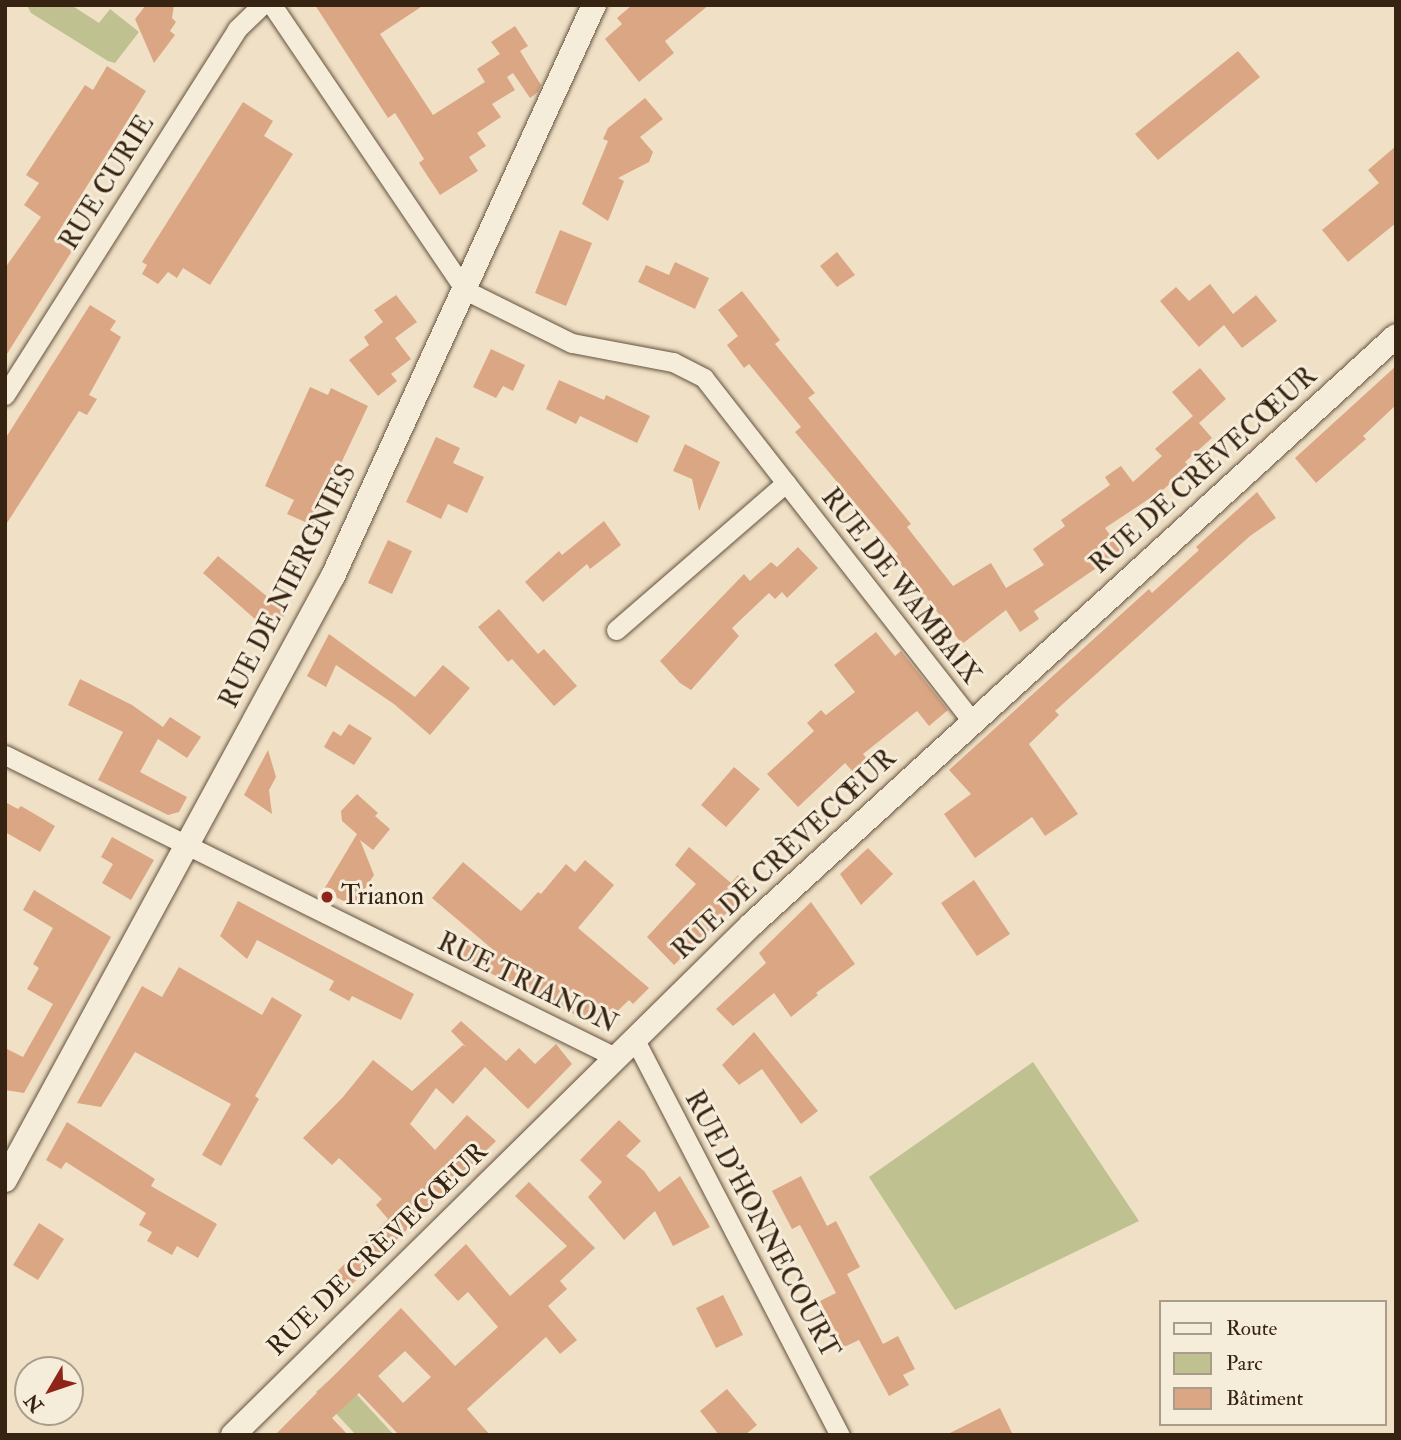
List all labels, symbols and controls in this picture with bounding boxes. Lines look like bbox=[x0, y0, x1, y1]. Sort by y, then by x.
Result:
street label: RUE CURIE bbox=[54, 110, 162, 256]
street label: RUE DE CRÈVECŒUR bbox=[1084, 361, 1324, 581]
street label: RUE DE NIERGNIES bbox=[214, 460, 364, 714]
street label: RUE DE WAMBAIX bbox=[814, 483, 986, 691]
street label: RUE DE CRÈVECŒUR bbox=[667, 743, 903, 967]
place label: Trianon bbox=[341, 881, 424, 913]
marker: Trianon bbox=[319, 889, 335, 905]
street label: RUE TRIANON bbox=[432, 927, 622, 1041]
street label: RUE D'HONNECOURT bbox=[677, 1086, 845, 1364]
street label: RUE DE CRÈVECŒUR bbox=[262, 1137, 494, 1363]
legend bbox=[1160, 1300, 1387, 1426]
text: Route bbox=[1226, 1315, 1277, 1342]
text: Parc bbox=[1226, 1350, 1263, 1377]
north arrow bbox=[14, 1356, 84, 1426]
text: Bâtiment bbox=[1226, 1385, 1303, 1412]
text: N bbox=[20, 1389, 49, 1417]

